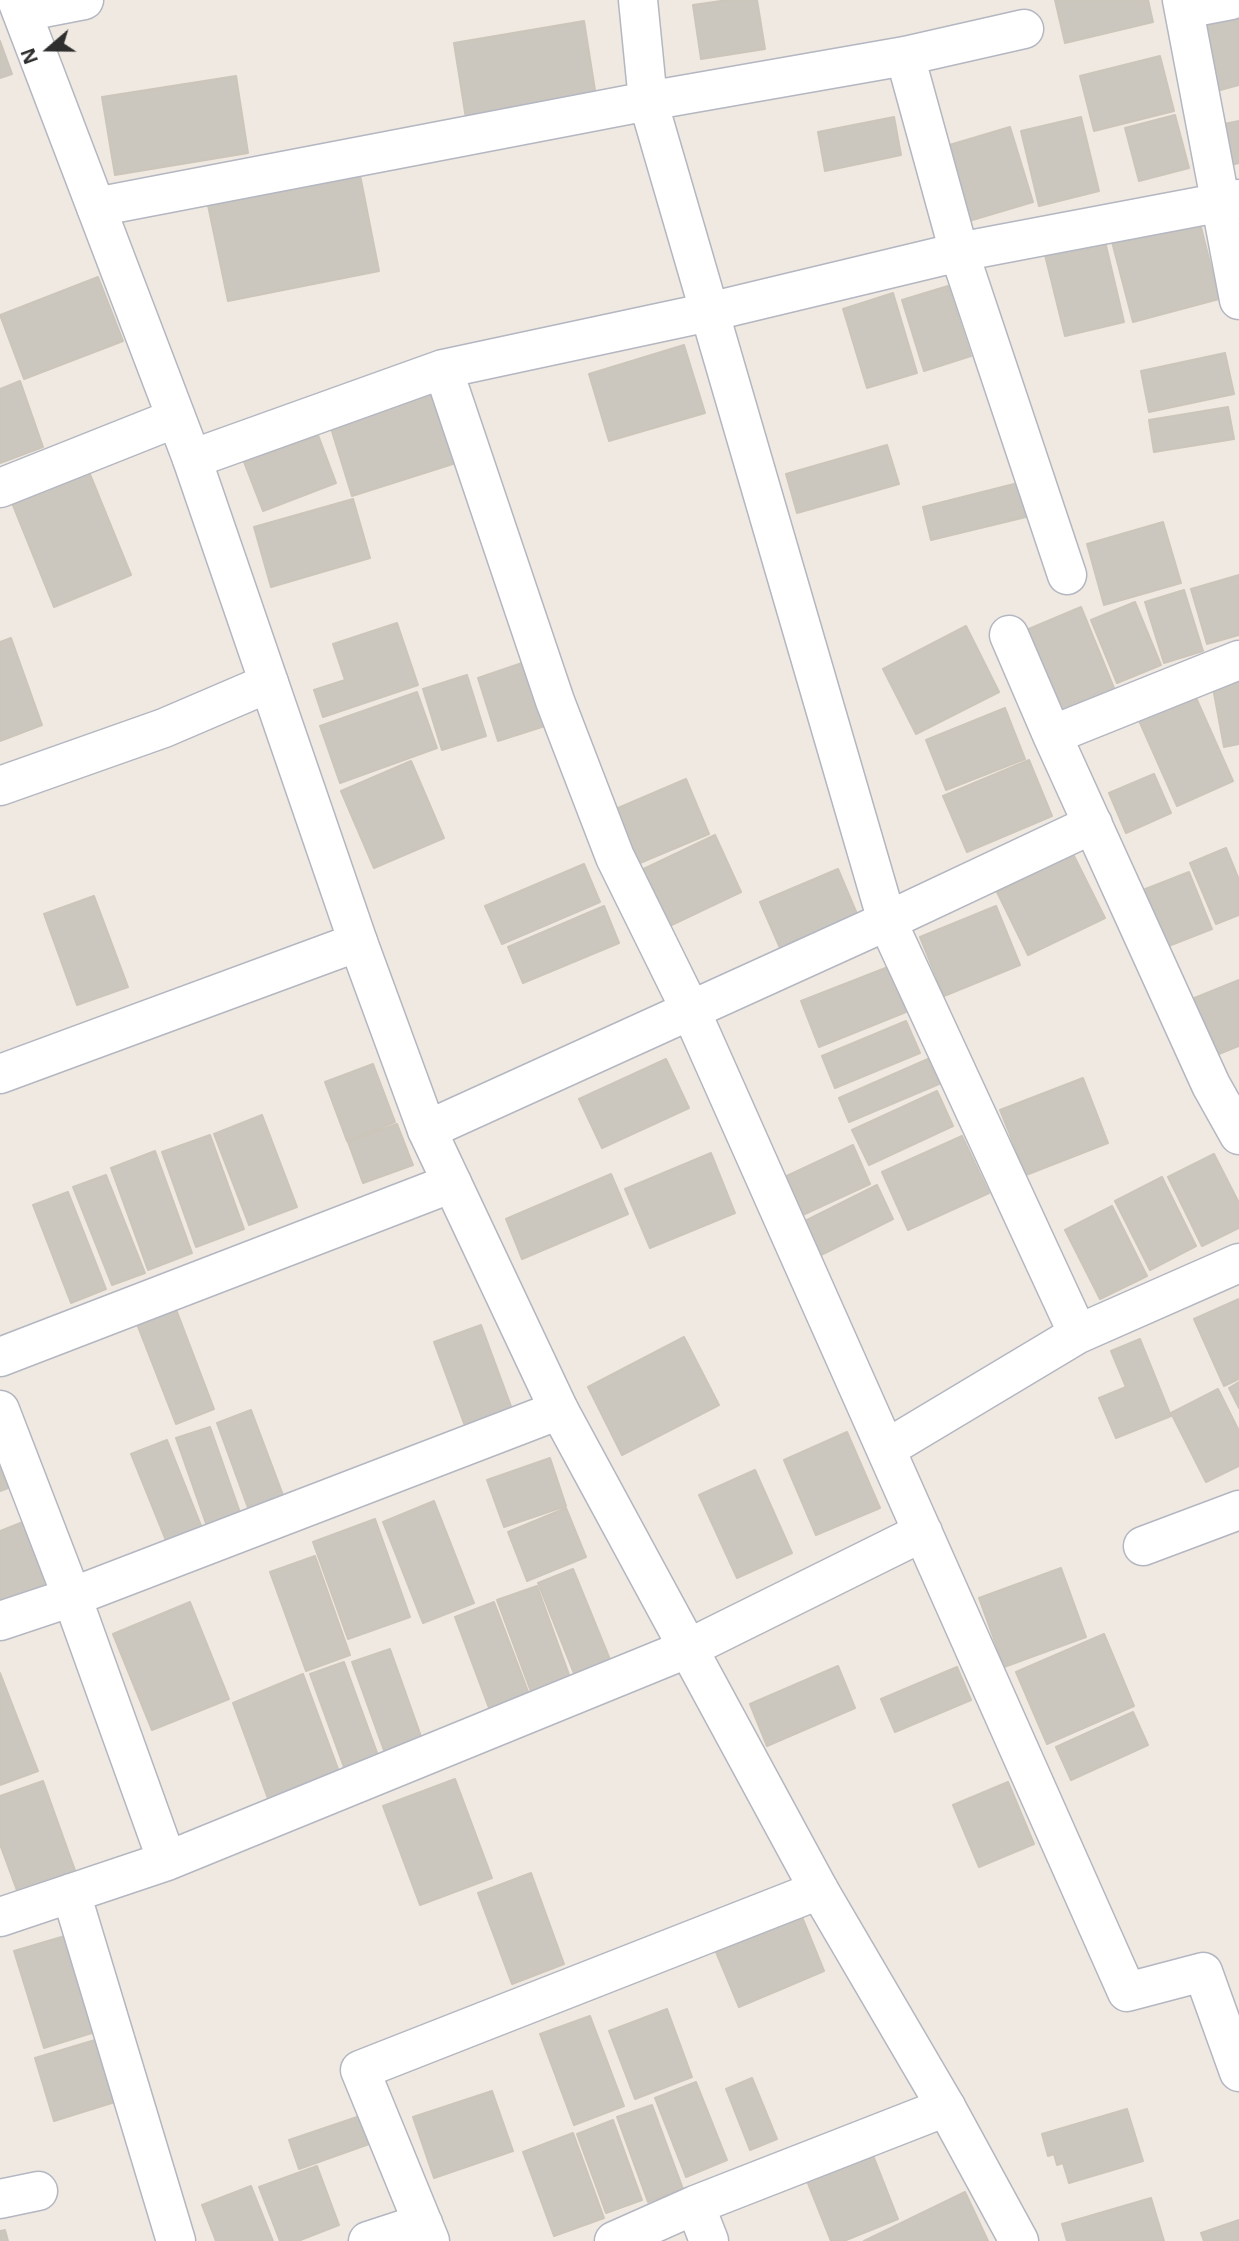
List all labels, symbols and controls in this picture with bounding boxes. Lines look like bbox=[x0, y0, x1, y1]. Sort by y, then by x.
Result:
north arrow bbox=[14, 14, 84, 84]
text: N bbox=[14, 44, 44, 68]

